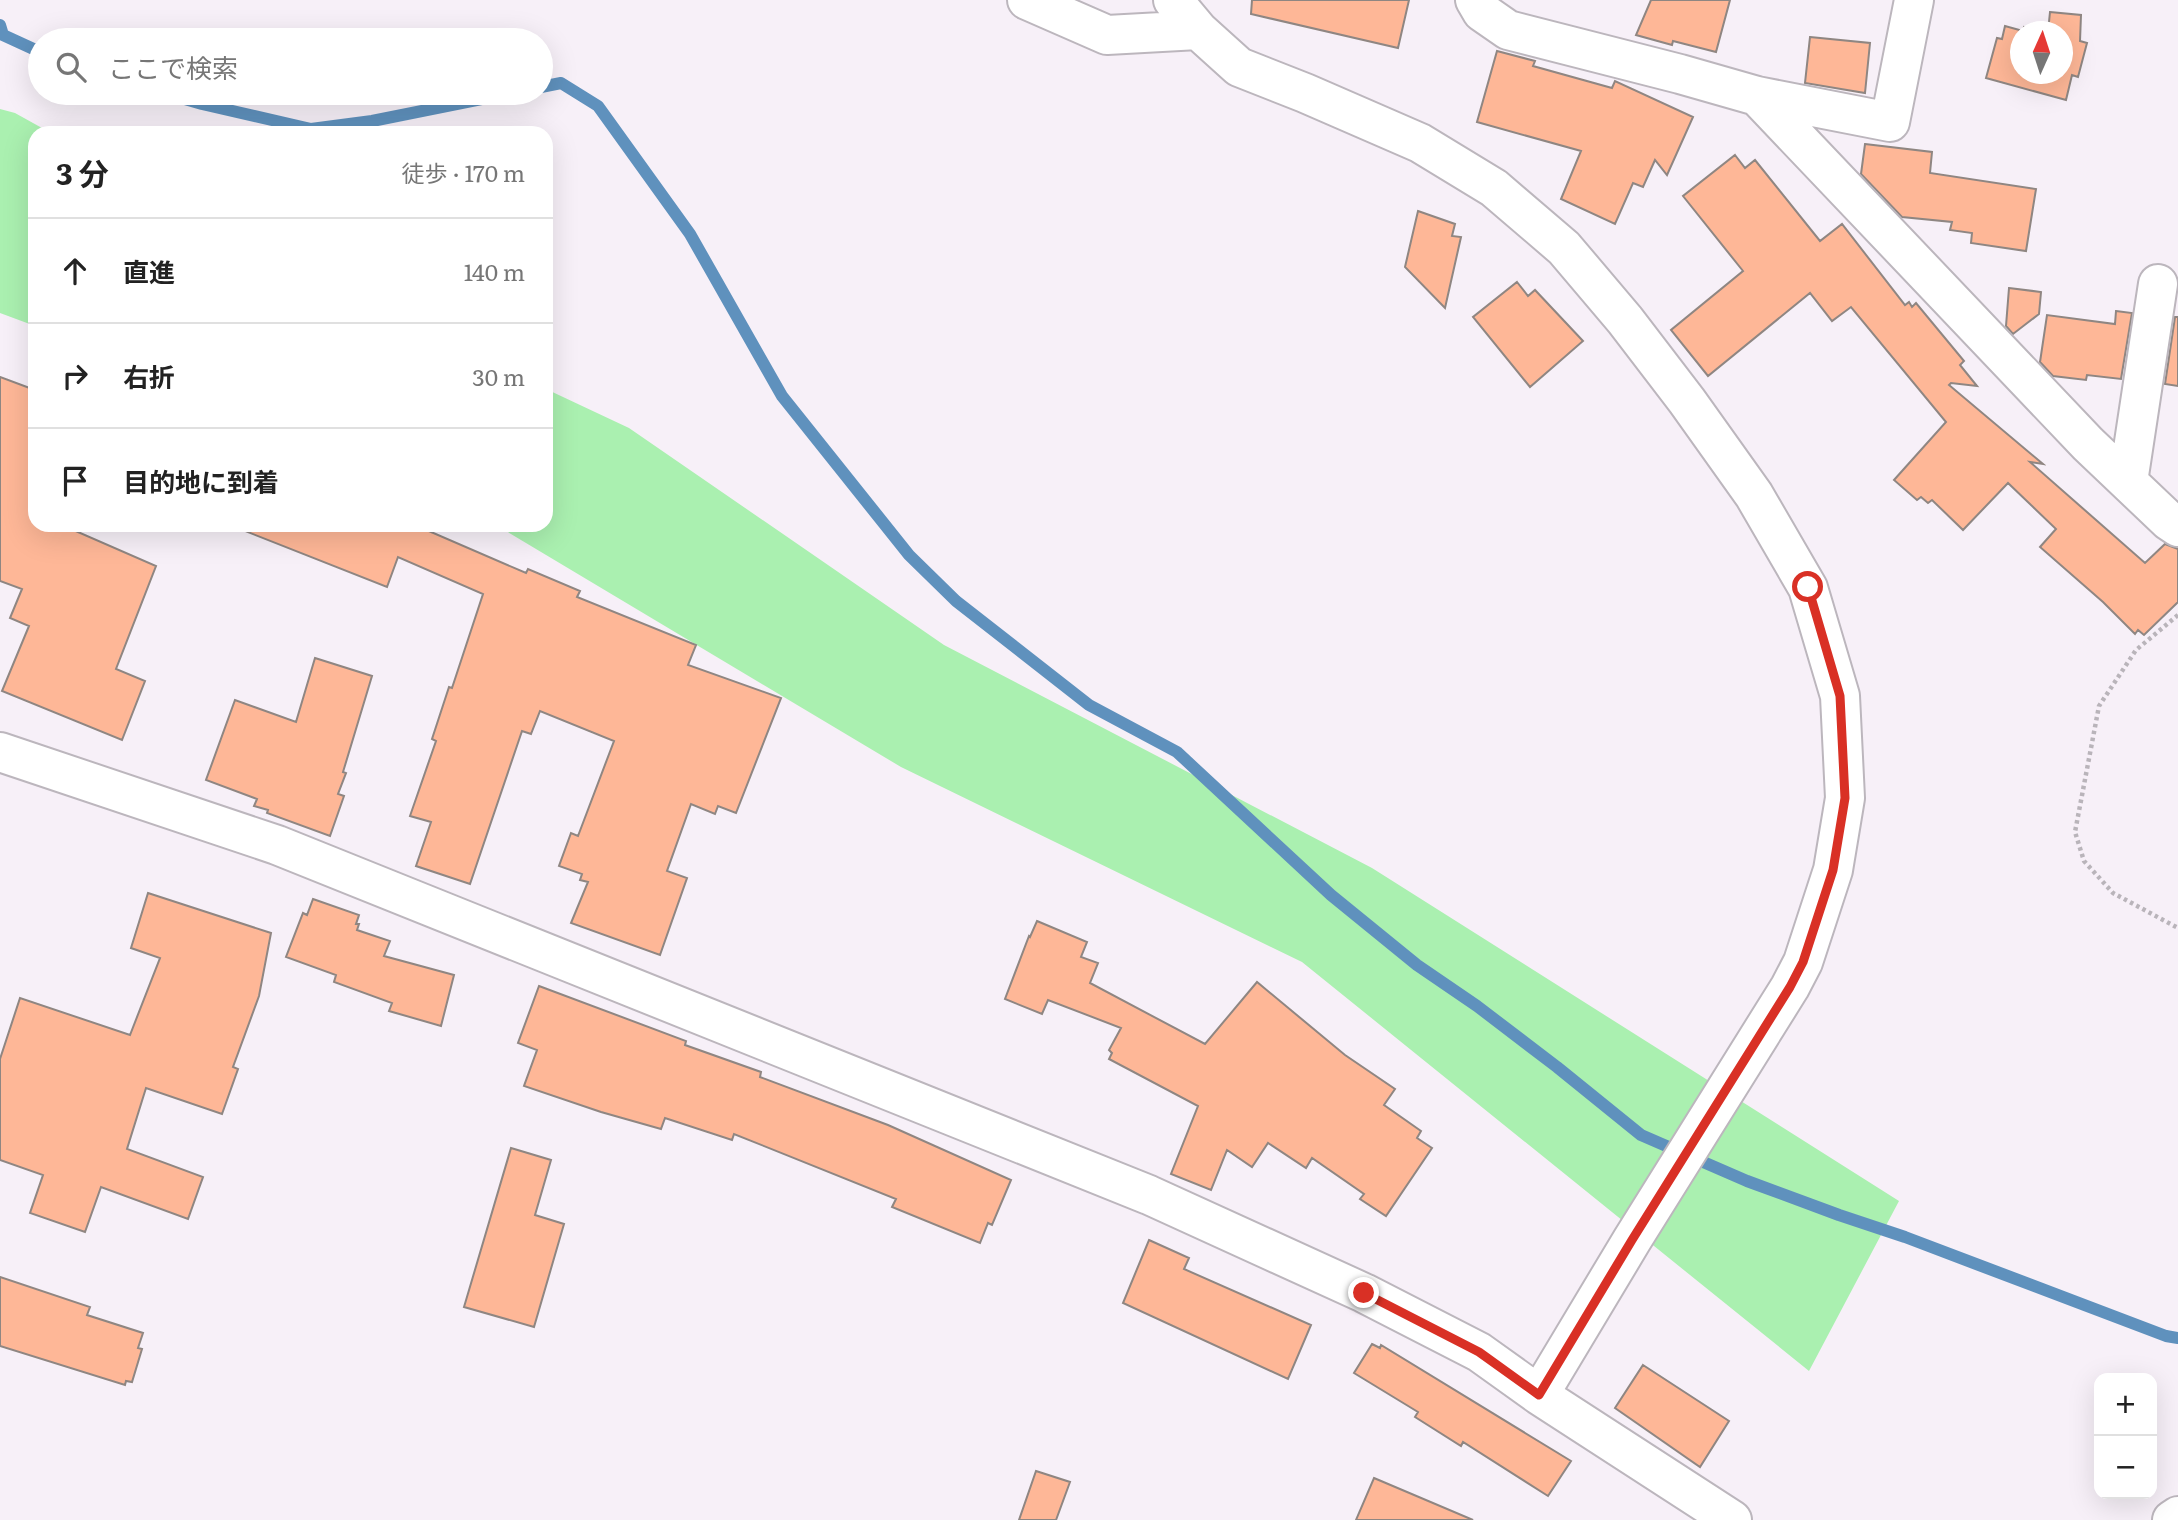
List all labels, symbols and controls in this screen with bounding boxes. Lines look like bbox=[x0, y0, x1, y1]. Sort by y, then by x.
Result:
north arrow bbox=[2010, 21, 2073, 84]
search box bbox=[28, 28, 553, 105]
text: ここで検索 bbox=[108, 47, 238, 86]
icon: search bbox=[52, 48, 90, 86]
text: 3 分 bbox=[56, 150, 109, 194]
text: 徒歩 · 170 m bbox=[402, 155, 525, 189]
text: 直進 bbox=[123, 251, 175, 290]
icon: ahead bbox=[56, 252, 94, 290]
text: 140 m bbox=[464, 254, 525, 288]
text: 右折 bbox=[123, 356, 175, 395]
icon: right bbox=[56, 357, 94, 395]
text: 30 m bbox=[472, 359, 525, 393]
text: 目的地に到着 bbox=[123, 461, 279, 500]
icon: arrive bbox=[56, 462, 94, 500]
route start bbox=[1792, 571, 1823, 602]
route end bbox=[1348, 1277, 1379, 1308]
map controls bbox=[2094, 1373, 2157, 1499]
button: + bbox=[2094, 1373, 2157, 1436]
button: − bbox=[2094, 1436, 2157, 1499]

